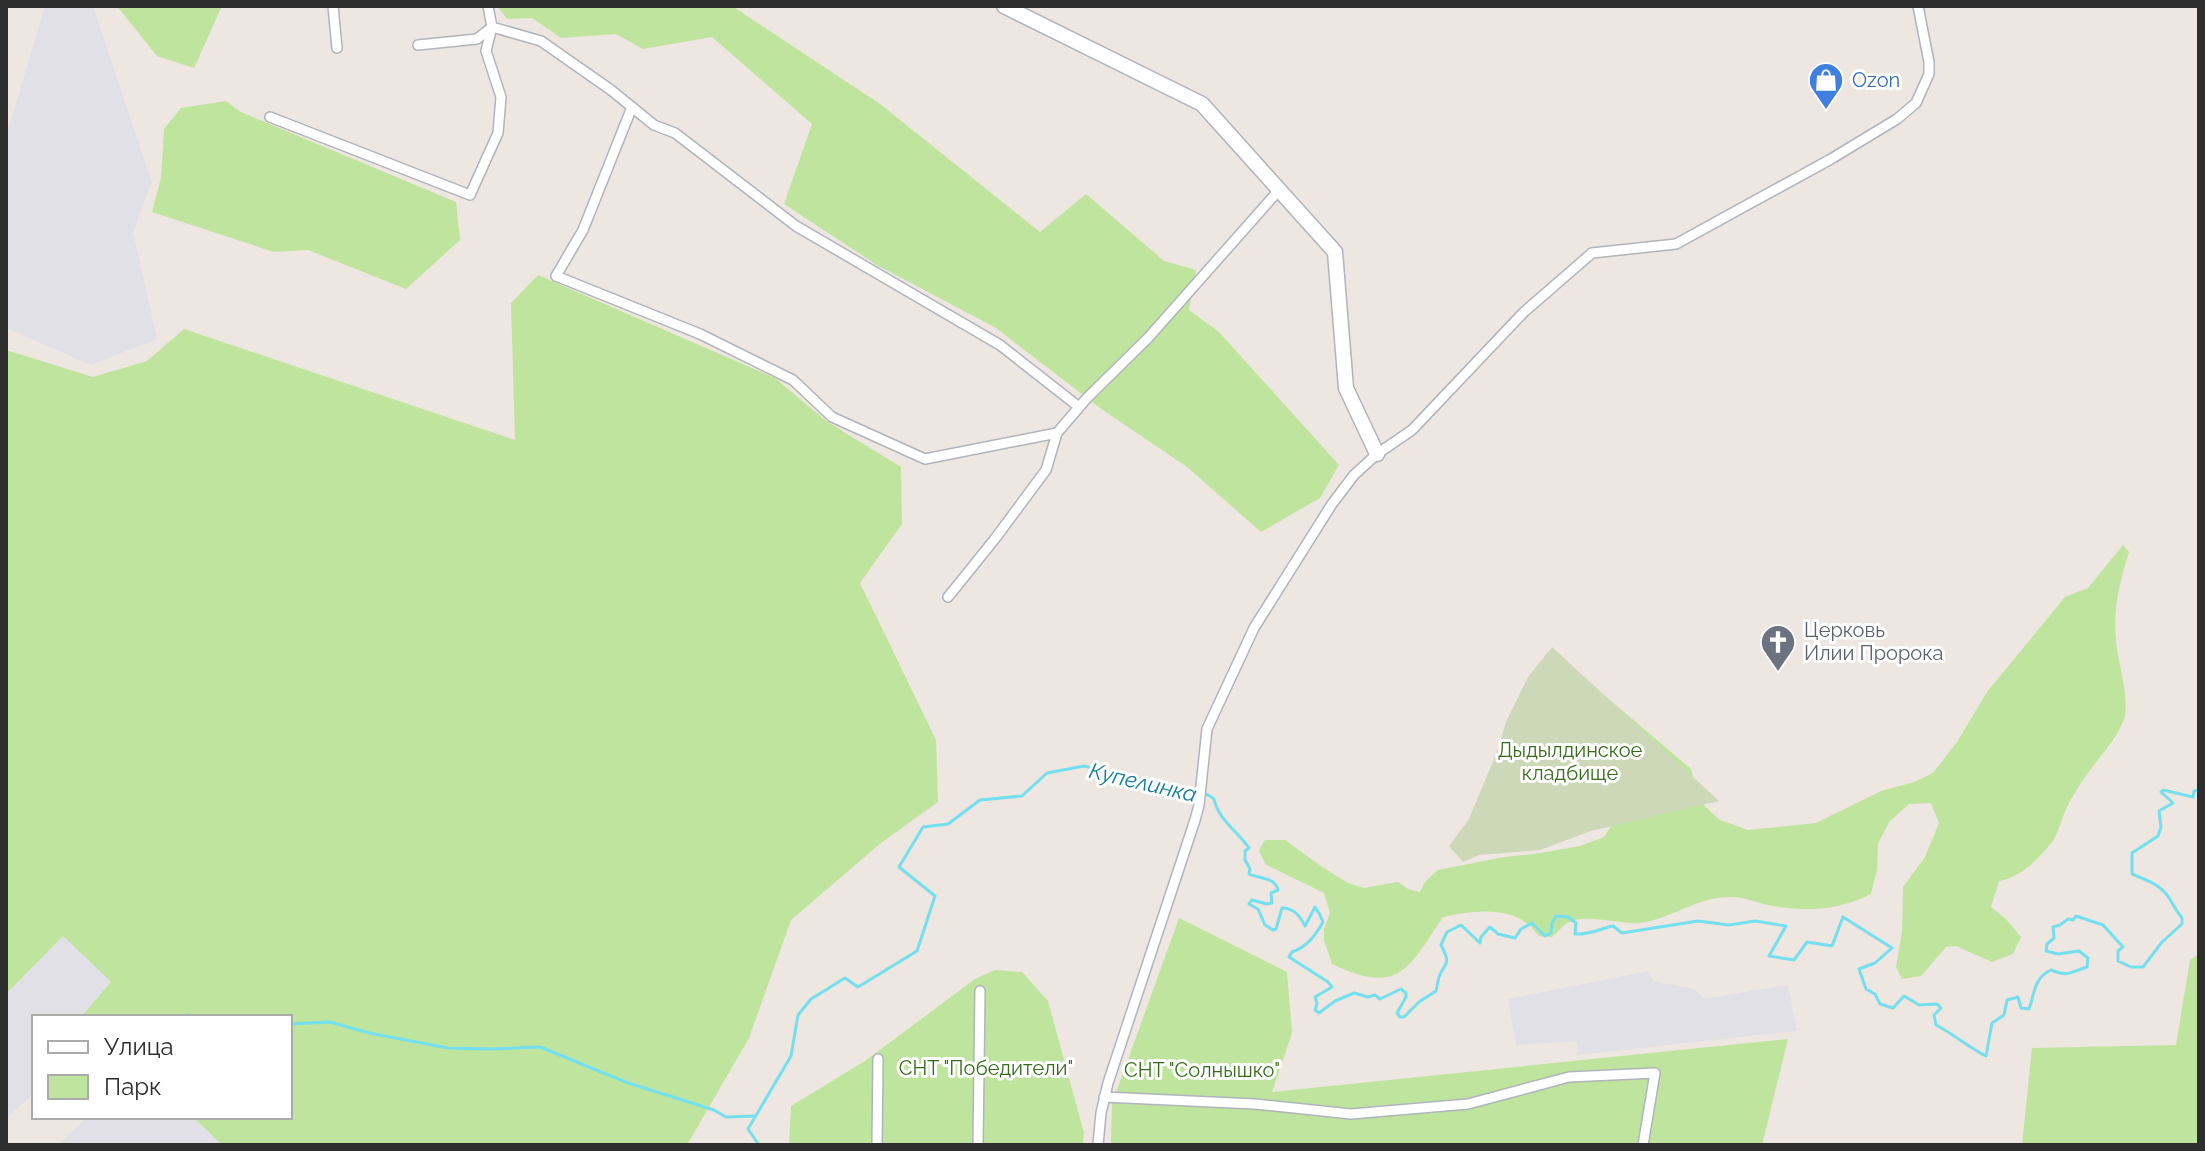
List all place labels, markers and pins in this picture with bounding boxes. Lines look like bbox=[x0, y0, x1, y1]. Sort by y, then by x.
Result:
shop icon: Ozon bbox=[1807, 61, 1845, 111]
place label: Ozon bbox=[1852, 68, 1900, 92]
place label: Церковь Илии Пророка bbox=[1804, 618, 1943, 665]
church icon: Церковь Илии Пророка bbox=[1759, 623, 1797, 673]

